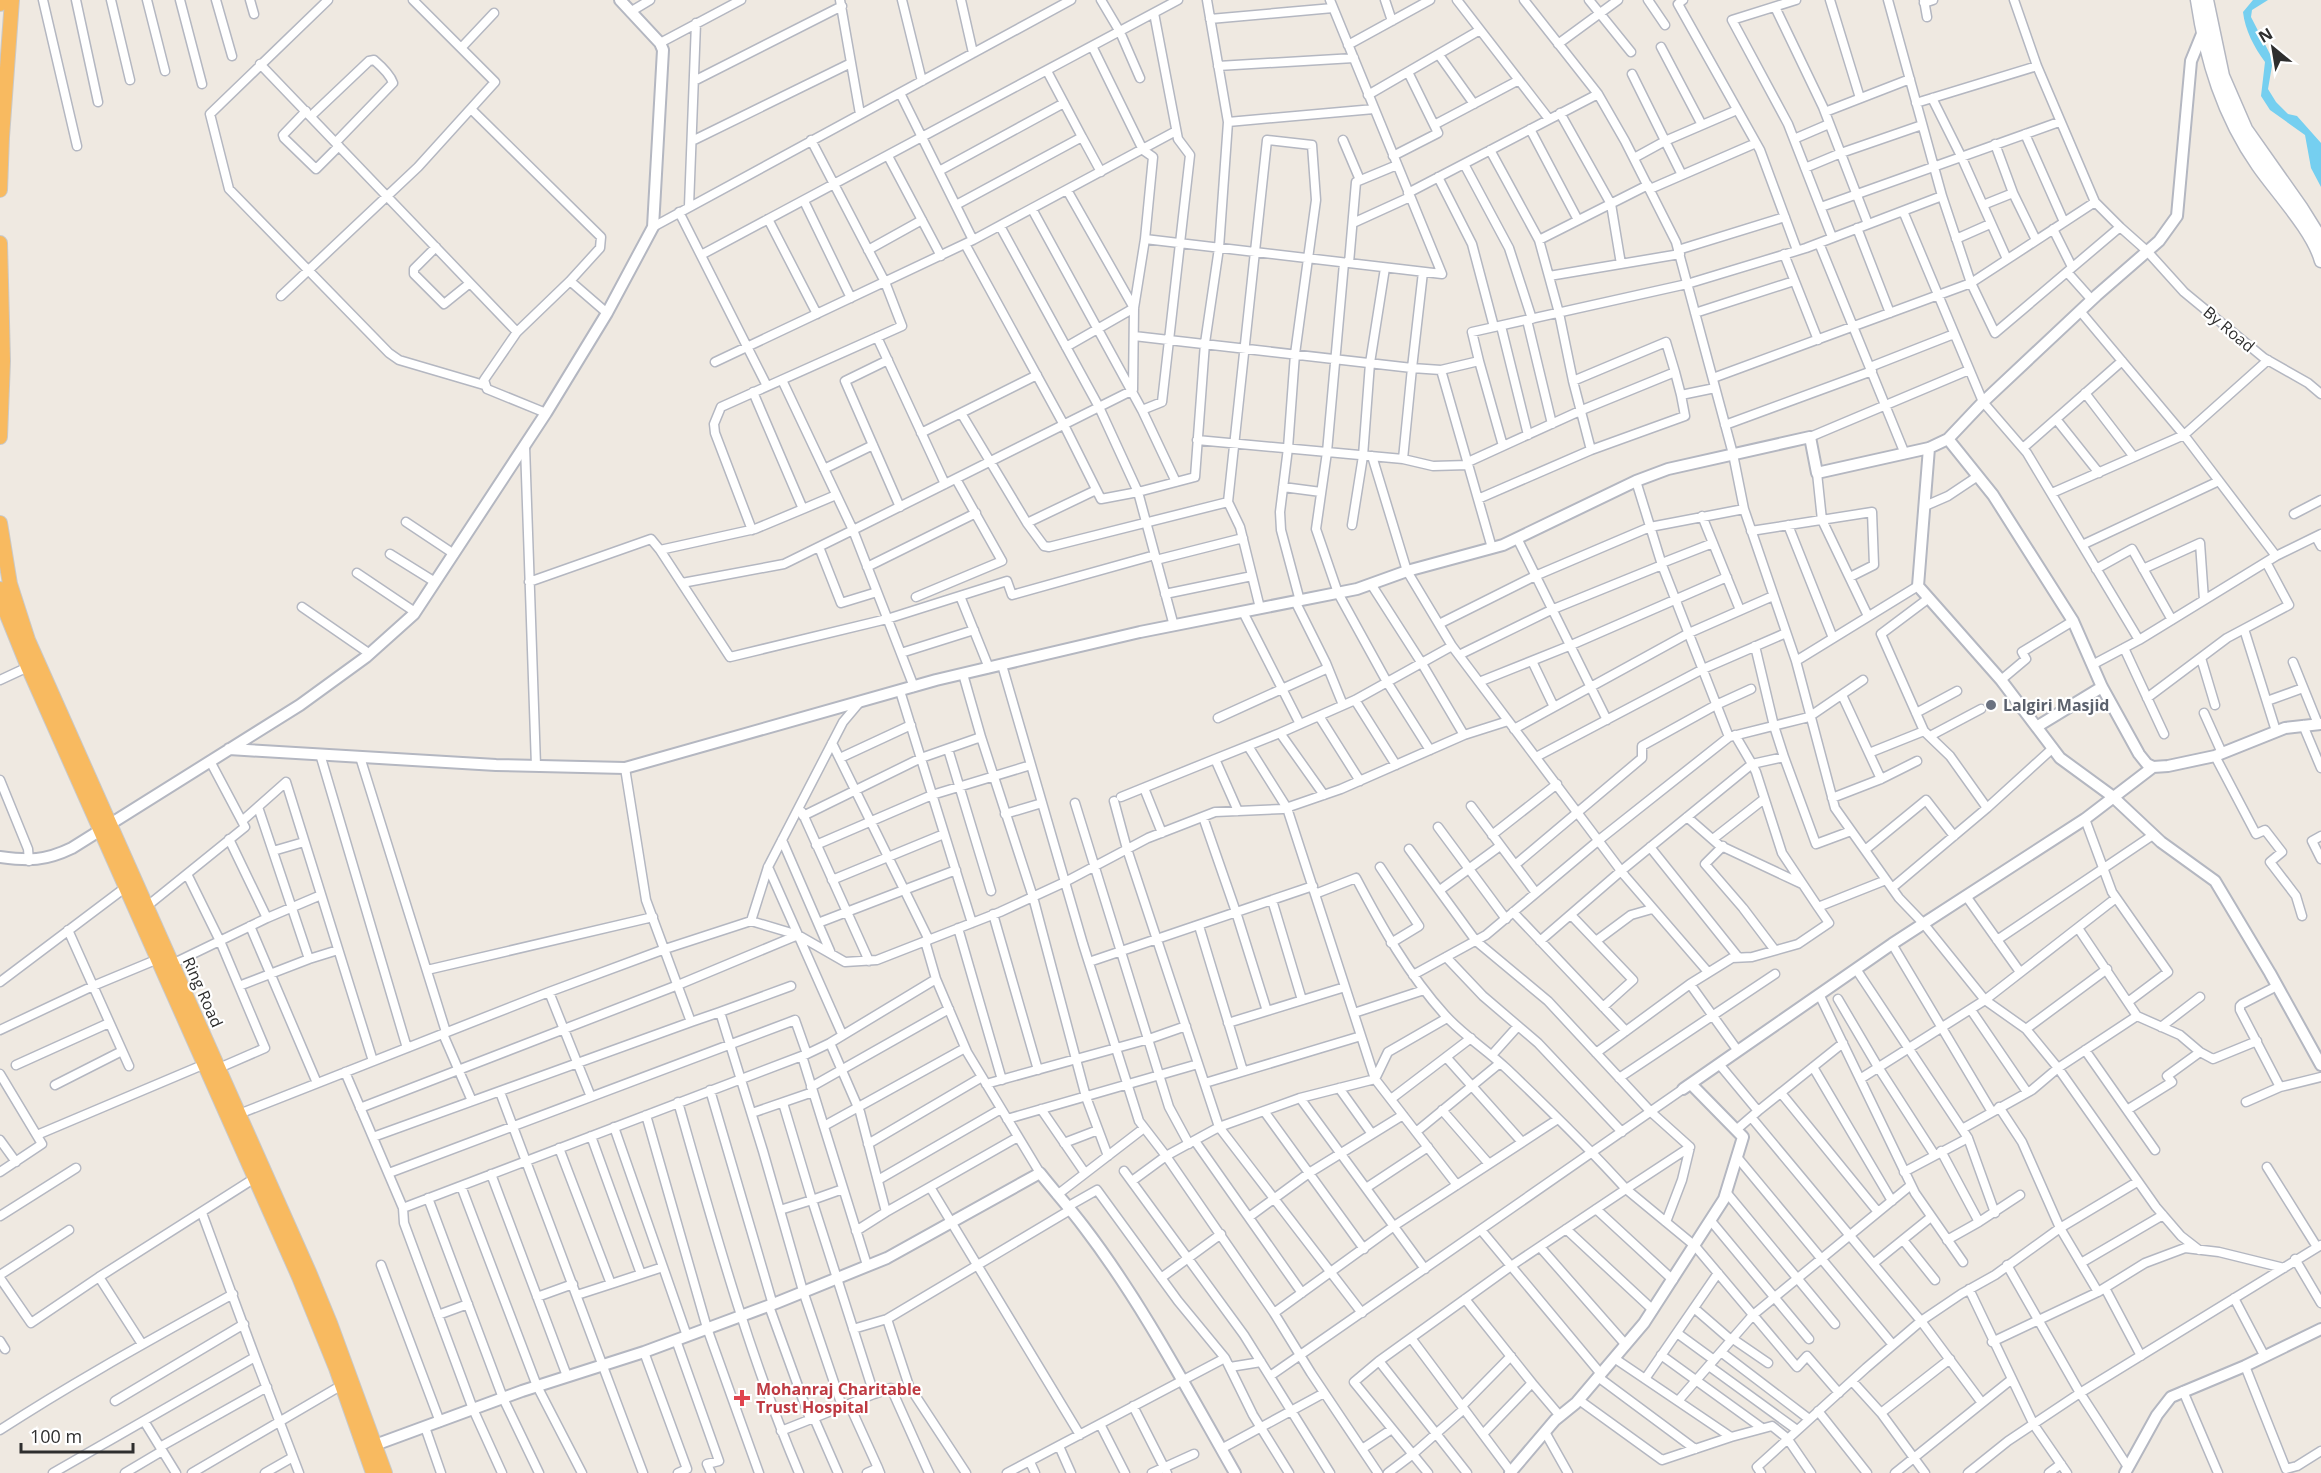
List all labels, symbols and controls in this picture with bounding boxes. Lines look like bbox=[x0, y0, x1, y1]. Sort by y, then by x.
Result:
north arrow bbox=[2243, 18, 2303, 78]
text: N bbox=[2254, 22, 2277, 48]
street label: By Road bbox=[2199, 301, 2259, 357]
place label: Lalgiri Masjid bbox=[2003, 694, 2109, 716]
marker: Lalgiri Masjid bbox=[1984, 698, 1998, 712]
street label: Ring Road bbox=[178, 953, 228, 1031]
place label: Mohanraj Charitable Trust Hospital bbox=[756, 1378, 921, 1418]
marker: Mohanraj Charitable Trust Hospital bbox=[733, 1389, 751, 1407]
scale bar bbox=[21, 1416, 134, 1454]
text: 100 m bbox=[30, 1424, 82, 1448]

